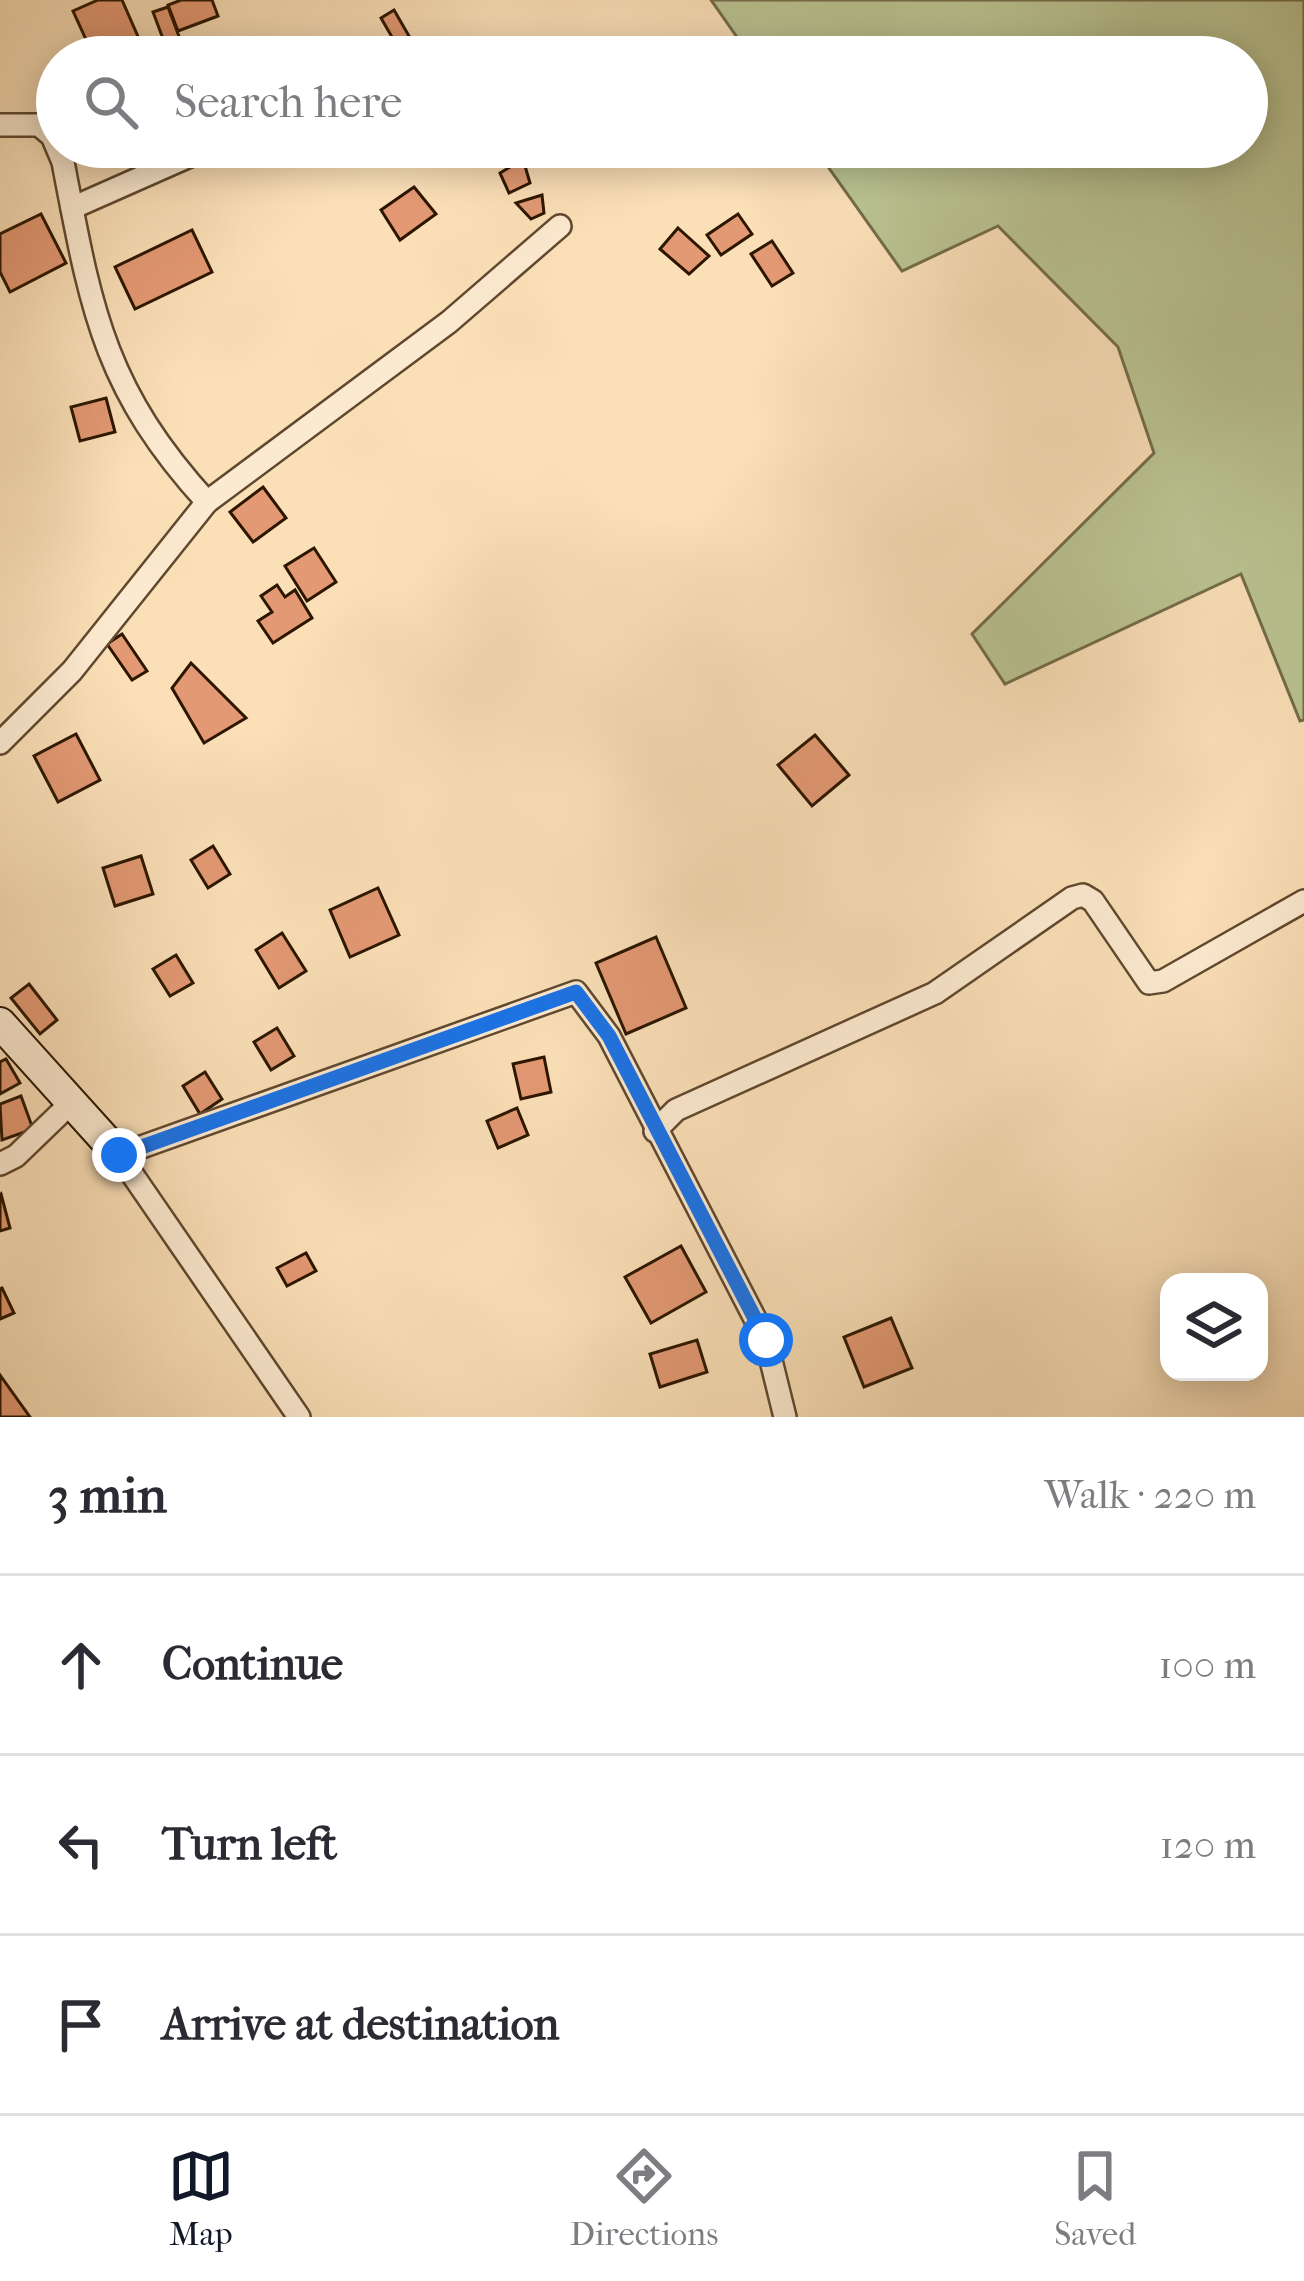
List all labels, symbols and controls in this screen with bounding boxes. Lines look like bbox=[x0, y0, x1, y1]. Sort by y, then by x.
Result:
search box bbox=[36, 36, 1268, 168]
icon: search bbox=[78, 69, 144, 135]
text: Search here bbox=[174, 76, 402, 129]
route end bbox=[92, 1128, 146, 1182]
map controls bbox=[1160, 1273, 1268, 1381]
button: layers bbox=[1160, 1273, 1268, 1381]
route start bbox=[739, 1313, 793, 1367]
text: 3 min bbox=[48, 1465, 167, 1525]
text: Walk · 220 m bbox=[1044, 1472, 1256, 1518]
icon: ahead bbox=[48, 1632, 114, 1698]
text: Continue bbox=[162, 1638, 343, 1691]
text: 100 m bbox=[1158, 1642, 1256, 1688]
icon: left bbox=[48, 1812, 114, 1878]
text: Turn left bbox=[162, 1818, 337, 1871]
text: 120 m bbox=[1160, 1822, 1256, 1868]
icon: arrive bbox=[48, 1992, 114, 2058]
text: Arrive at destination bbox=[162, 1998, 559, 2051]
tab: Map bbox=[168, 2143, 234, 2254]
tab: Directions bbox=[570, 2143, 718, 2254]
tab: Saved bbox=[1054, 2143, 1136, 2254]

